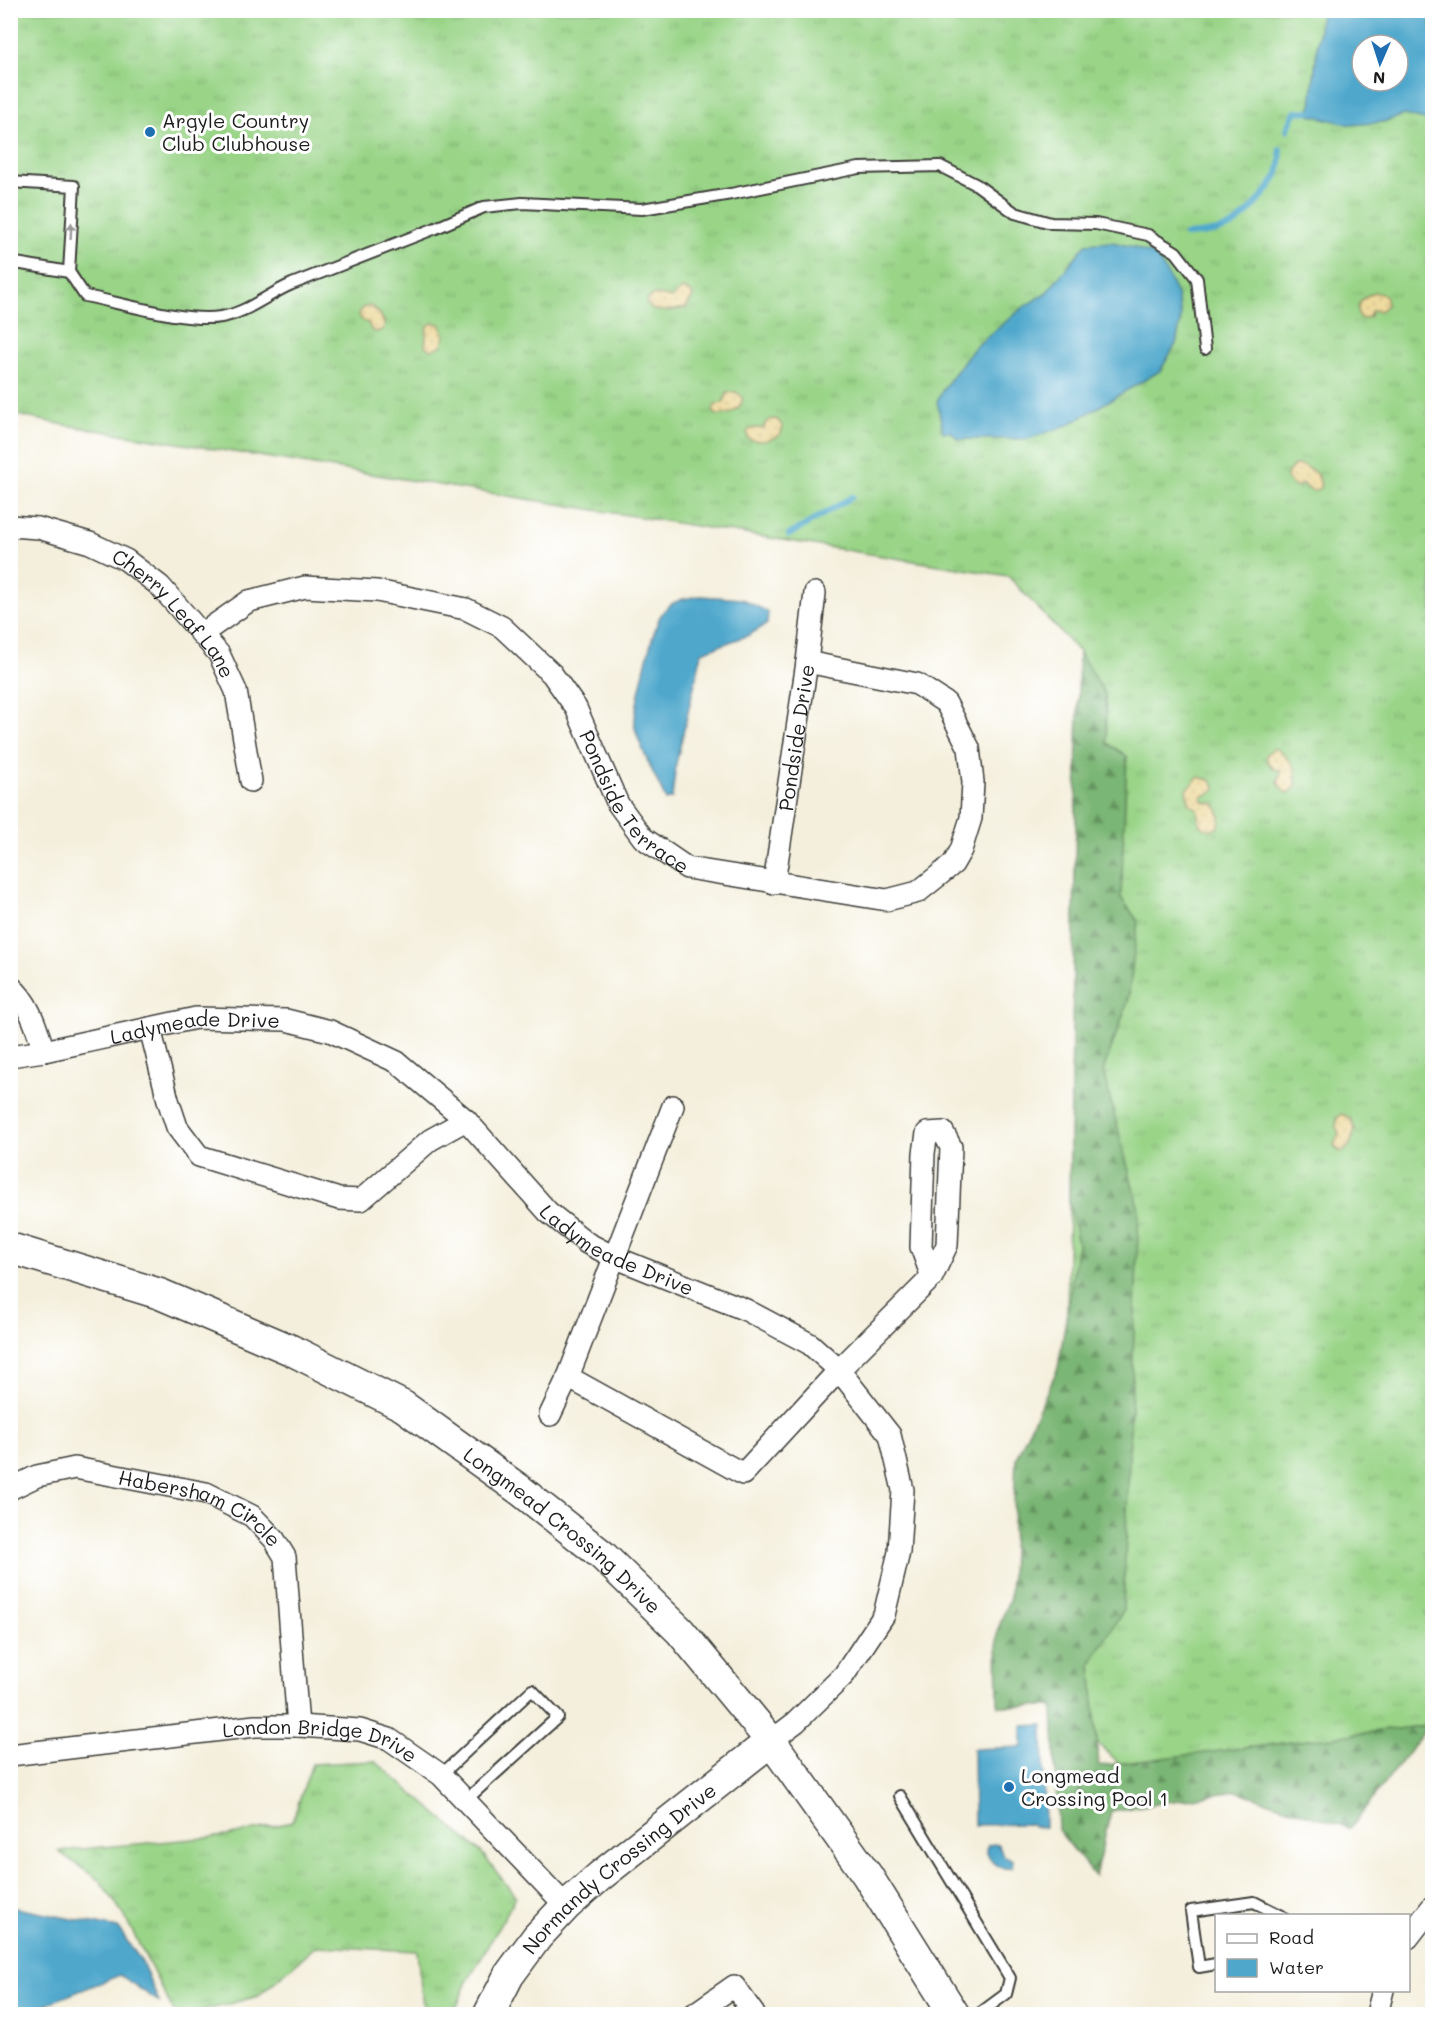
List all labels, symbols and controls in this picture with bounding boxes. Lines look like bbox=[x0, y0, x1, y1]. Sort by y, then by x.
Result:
north arrow bbox=[1350, 33, 1410, 93]
text: N bbox=[1373, 68, 1386, 89]
place label: Argyle Country Club Clubhouse bbox=[162, 107, 311, 156]
marker: Argyle Country Club Clubhouse bbox=[143, 125, 157, 139]
one-way arrow bbox=[67, 222, 76, 241]
street label: Cherry Leaf Lane bbox=[108, 542, 241, 682]
street label: Pondside Drive bbox=[772, 662, 820, 813]
street label: Pondside Terrace bbox=[574, 726, 695, 879]
street label: Ladymeade Drive bbox=[108, 1005, 280, 1049]
street label: Ladymeade Drive bbox=[534, 1199, 698, 1301]
street label: Longmead Crossing Drive bbox=[459, 1441, 667, 1619]
street label: Habersham Circle bbox=[116, 1464, 287, 1552]
street label: London Bridge Drive bbox=[221, 1713, 423, 1768]
place label: Longmead Crossing Pool 1 bbox=[1021, 1762, 1168, 1811]
street label: Normandy Crossing Drive bbox=[516, 1777, 721, 1959]
marker: Longmead Crossing Pool 1 bbox=[1002, 1780, 1016, 1794]
legend bbox=[1215, 1914, 1410, 1992]
text: Road bbox=[1269, 1925, 1314, 1949]
text: Water bbox=[1269, 1955, 1324, 1979]

